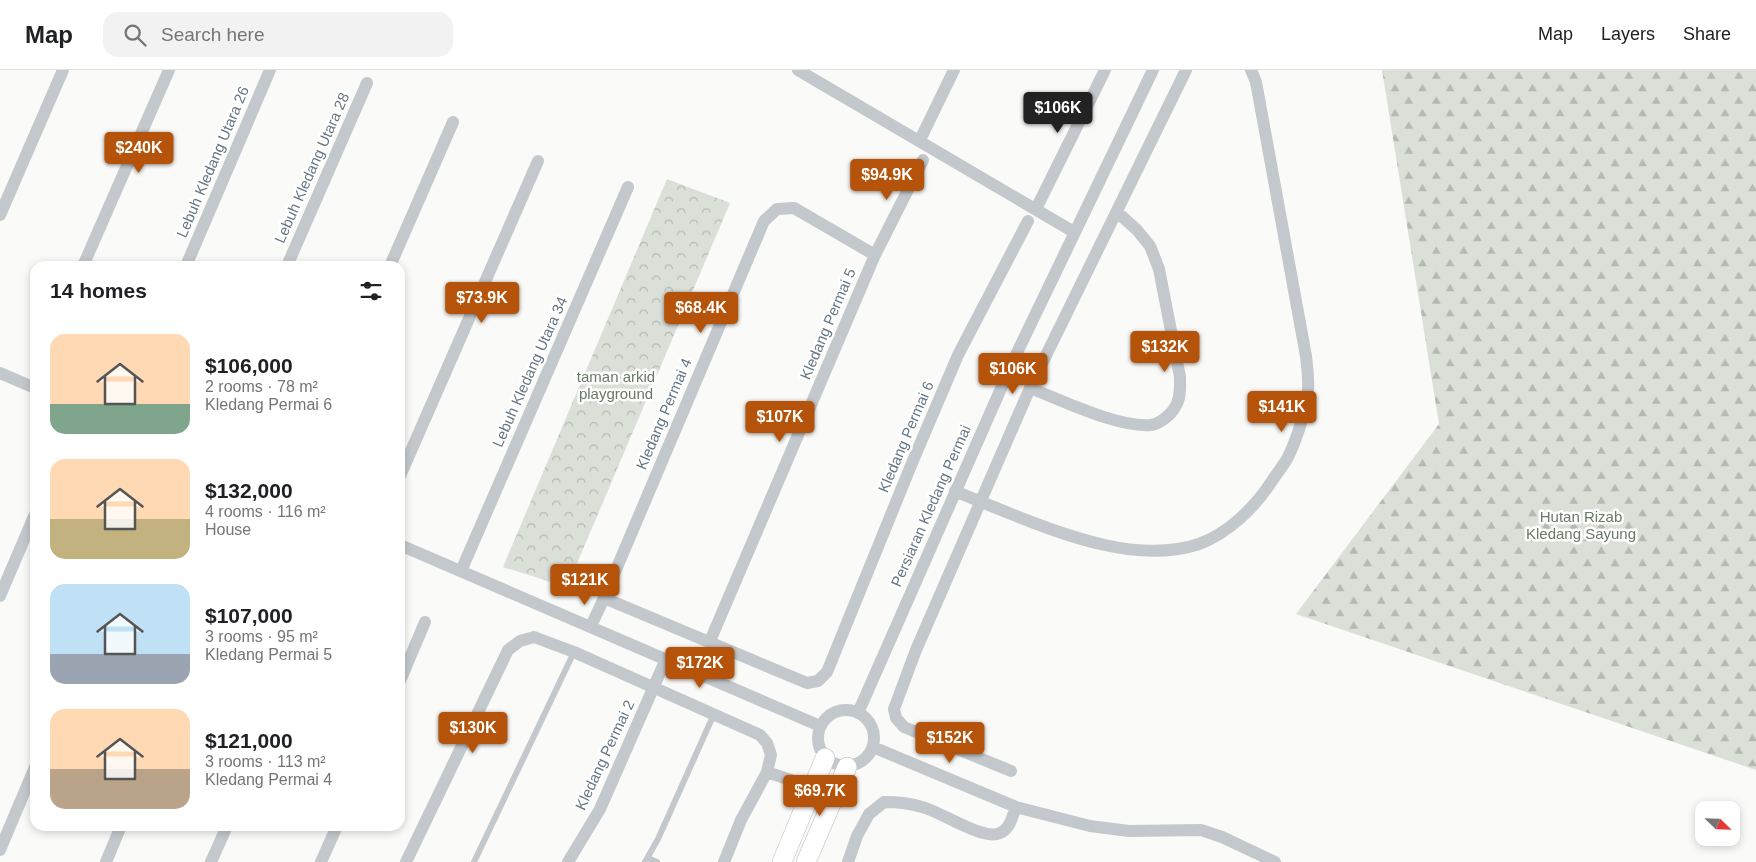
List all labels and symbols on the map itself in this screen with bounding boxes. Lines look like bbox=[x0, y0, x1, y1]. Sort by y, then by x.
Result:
street label: Lebuh Kledang Utara 26 bbox=[173, 84, 252, 240]
street label: Lebuh Kledang Utara 28 bbox=[271, 90, 352, 246]
pin: $106K bbox=[1023, 92, 1093, 134]
pin: $240K bbox=[104, 132, 174, 174]
pin: $94.9K bbox=[846, 158, 928, 201]
street label: Kledang Permai 5 bbox=[796, 266, 859, 382]
pin: $73.9K bbox=[441, 282, 523, 324]
pin: $68.4K bbox=[660, 292, 742, 334]
street label: Lebuh Kledang Utara 34 bbox=[489, 294, 570, 450]
pin: $132K bbox=[1130, 330, 1200, 373]
pin: $106K bbox=[978, 352, 1048, 395]
street label: Kledang Permai 4 bbox=[632, 356, 695, 472]
park label: taman arkid playground bbox=[577, 368, 655, 402]
street label: Kledang Permai 6 bbox=[874, 379, 937, 495]
pin: $141K bbox=[1247, 390, 1317, 433]
pin: $107K bbox=[745, 400, 815, 443]
street label: Persiaran Kledang Permai bbox=[887, 422, 974, 589]
park label: Hutan Rizab Kledang Sayung bbox=[1526, 508, 1636, 542]
pin: $121K bbox=[550, 564, 620, 606]
pin: $172K bbox=[665, 646, 735, 689]
street label: Kledang Permai 2 bbox=[572, 697, 637, 812]
pin: $130K bbox=[438, 712, 508, 754]
pin: $152K bbox=[915, 722, 985, 764]
pin: $69.7K bbox=[779, 774, 861, 817]
north arrow bbox=[1695, 801, 1740, 846]

